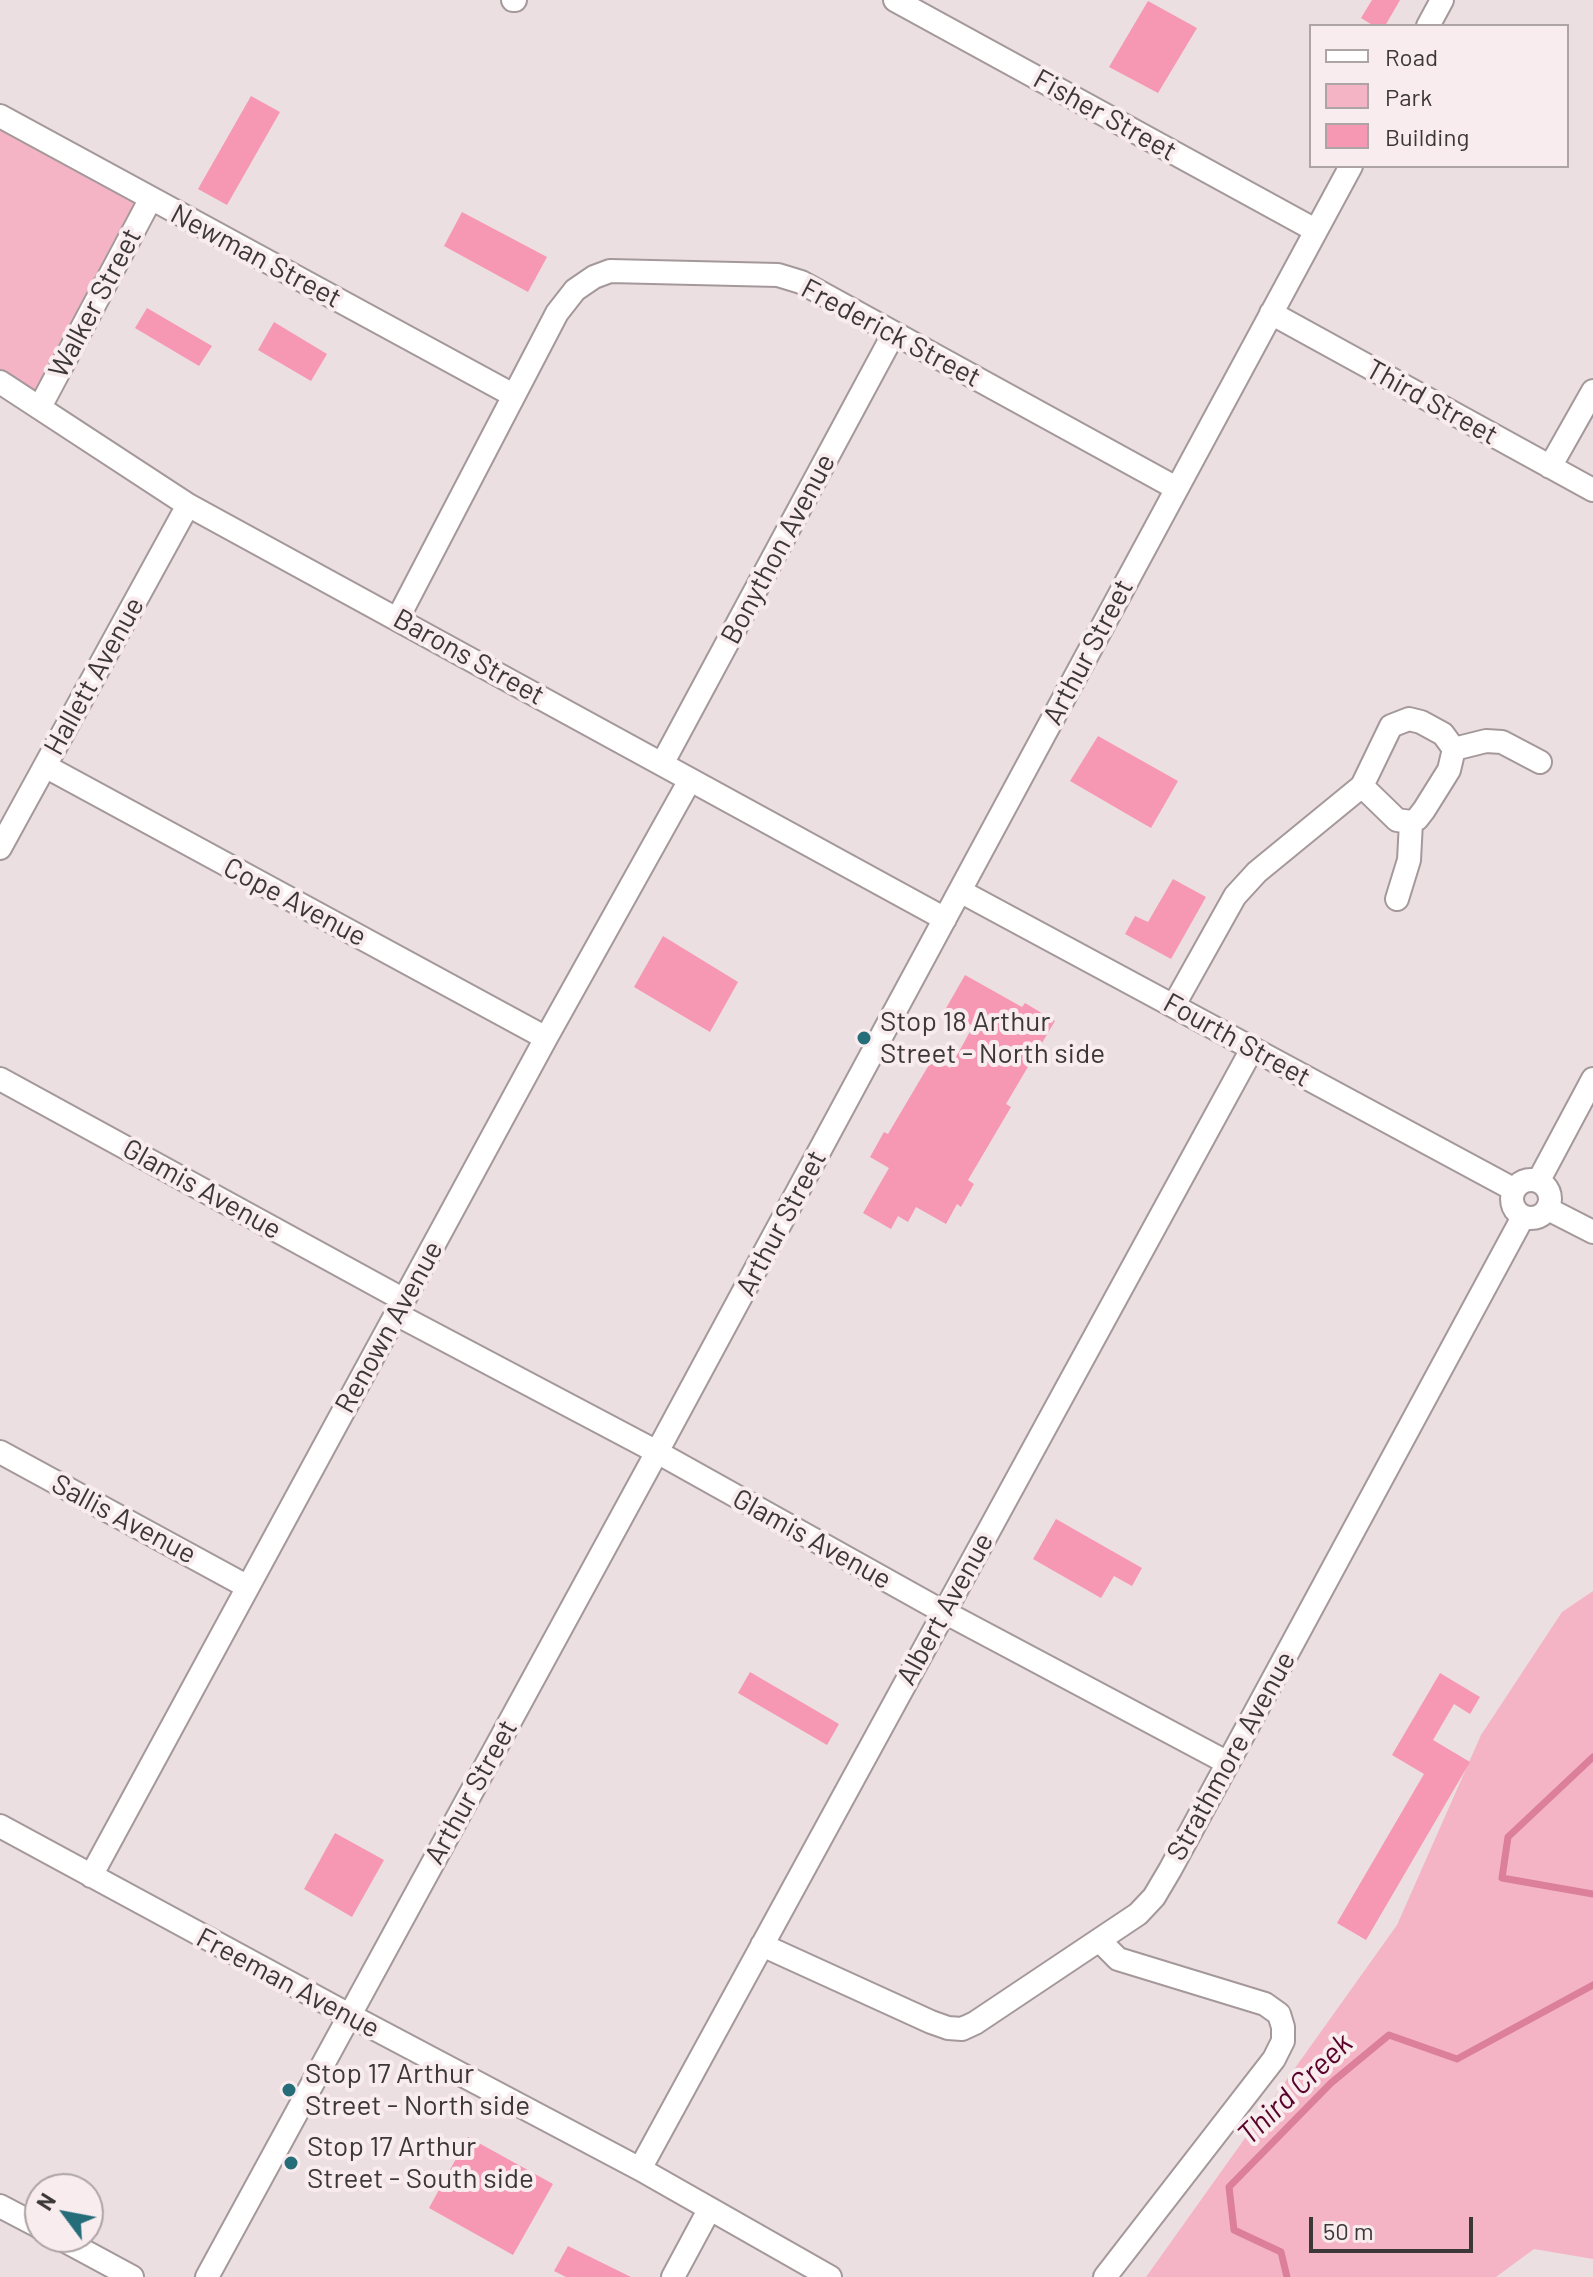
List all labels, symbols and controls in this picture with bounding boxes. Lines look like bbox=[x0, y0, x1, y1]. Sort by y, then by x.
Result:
legend bbox=[1309, 24, 1569, 168]
text: Road bbox=[1385, 42, 1438, 71]
street label: Fisher Street bbox=[1028, 62, 1182, 168]
text: Park bbox=[1385, 82, 1432, 111]
text: Building bbox=[1385, 122, 1469, 151]
street label: Newman Street bbox=[165, 197, 347, 315]
street label: Walker Street bbox=[42, 222, 148, 384]
street label: Frederick Street bbox=[795, 272, 987, 394]
street label: Third Street bbox=[1360, 352, 1504, 452]
street label: Bonython Avenue bbox=[714, 448, 842, 650]
street label: Arthur Street bbox=[1036, 573, 1140, 731]
street label: Hallett Avenue bbox=[37, 591, 151, 761]
street label: Barons Street bbox=[388, 602, 550, 712]
street label: Cope Avenue bbox=[218, 850, 372, 954]
street label: Fourth Street bbox=[1158, 986, 1316, 1094]
place label: Stop 18 Arthur Street - North side bbox=[880, 1005, 1105, 1071]
marker: Stop 18 Arthur Street - North side bbox=[855, 1029, 873, 1047]
street label: Glamis Avenue bbox=[117, 1132, 287, 1246]
street label: Arthur Street bbox=[729, 1144, 833, 1302]
street label: Renown Avenue bbox=[328, 1235, 450, 1419]
street label: Sallis Avenue bbox=[46, 1467, 202, 1571]
street label: Glamis Avenue bbox=[727, 1482, 897, 1596]
street label: Albert Avenue bbox=[889, 1527, 1001, 1691]
street label: Strathmore Avenue bbox=[1160, 1646, 1302, 1866]
street label: Arthur Street bbox=[417, 1714, 525, 1870]
street label: Freeman Avenue bbox=[191, 1921, 385, 2045]
water label: Third Creek bbox=[1230, 2026, 1360, 2152]
place label: Stop 17 Arthur Street - North side bbox=[305, 2057, 530, 2123]
marker: Stop 17 Arthur Street - North side bbox=[280, 2081, 298, 2099]
place label: Stop 17 Arthur Street - South side bbox=[307, 2130, 534, 2196]
marker: Stop 17 Arthur Street - South side bbox=[282, 2154, 300, 2172]
north arrow bbox=[24, 2173, 104, 2253]
text: N bbox=[30, 2188, 60, 2214]
scale bar bbox=[1313, 2201, 1477, 2251]
text: 50 m bbox=[1323, 2216, 1374, 2245]

